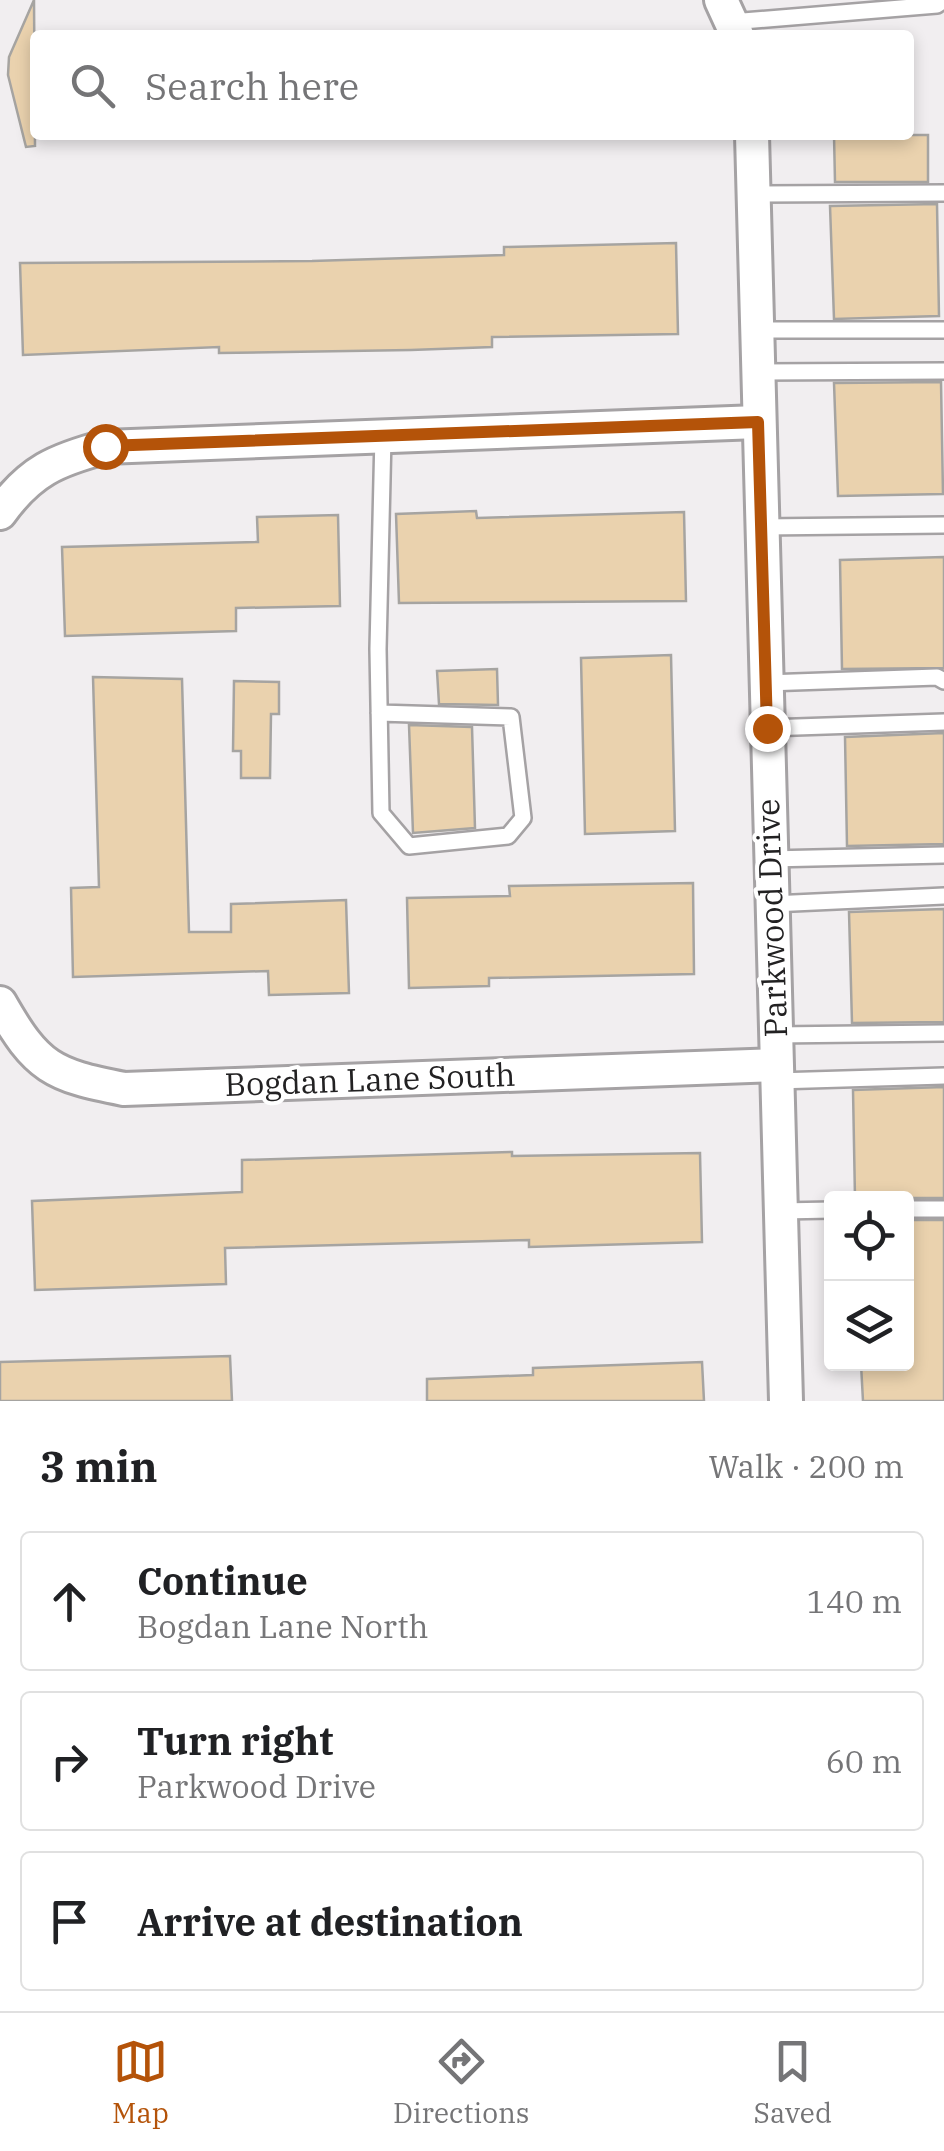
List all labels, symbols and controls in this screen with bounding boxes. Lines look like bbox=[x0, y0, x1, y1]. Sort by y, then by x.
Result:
search box bbox=[30, 30, 914, 140]
icon: search bbox=[65, 58, 120, 113]
text: Search here bbox=[145, 61, 359, 110]
route start bbox=[83, 424, 129, 470]
route end bbox=[745, 706, 791, 752]
street label: Parkwood Drive bbox=[746, 798, 796, 1038]
street label: Bogdan Lane South bbox=[224, 1053, 516, 1105]
map controls bbox=[824, 1191, 914, 1371]
button: locate bbox=[824, 1191, 914, 1281]
button: layers bbox=[824, 1281, 914, 1371]
text: 3 min bbox=[40, 1439, 158, 1494]
text: Walk · 200 m bbox=[708, 1445, 904, 1487]
text: Continue bbox=[137, 1556, 308, 1605]
icon: ahead bbox=[42, 1574, 97, 1629]
text: 140 m bbox=[806, 1580, 902, 1622]
text: Bogdan Lane North bbox=[137, 1605, 429, 1647]
text: Turn right bbox=[137, 1716, 333, 1765]
icon: right bbox=[42, 1734, 97, 1789]
text: 60 m bbox=[826, 1740, 902, 1782]
text: Parkwood Drive bbox=[137, 1765, 376, 1807]
icon: arrive bbox=[42, 1894, 97, 1949]
text: Arrive at destination bbox=[137, 1897, 523, 1946]
tab: Map bbox=[112, 2034, 169, 2131]
tab: Directions bbox=[393, 2034, 530, 2131]
tab: Saved bbox=[754, 2034, 832, 2131]

